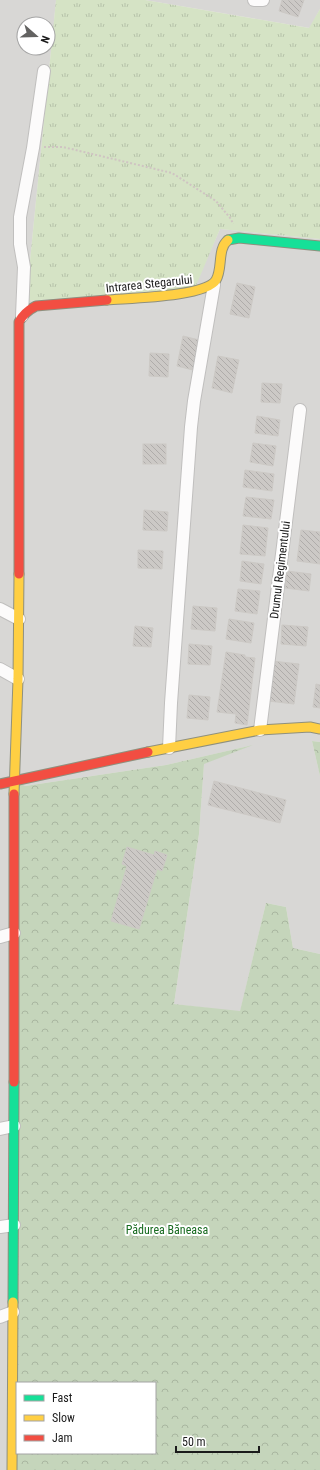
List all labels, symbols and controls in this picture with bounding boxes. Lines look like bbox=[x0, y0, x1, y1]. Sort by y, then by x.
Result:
north arrow bbox=[16, 16, 56, 56]
text: N bbox=[38, 34, 52, 45]
street label: Intrarea Stegarului bbox=[105, 272, 193, 296]
street label: Drumul Regimentului bbox=[267, 520, 293, 620]
park label: Pădurea Băneasa bbox=[126, 1223, 208, 1237]
legend bbox=[16, 1382, 156, 1454]
text: Fast bbox=[52, 1391, 73, 1405]
text: Slow bbox=[52, 1411, 75, 1425]
scale bar bbox=[176, 1428, 259, 1454]
text: Jam bbox=[52, 1431, 73, 1445]
text: 50 m bbox=[182, 1435, 206, 1449]

